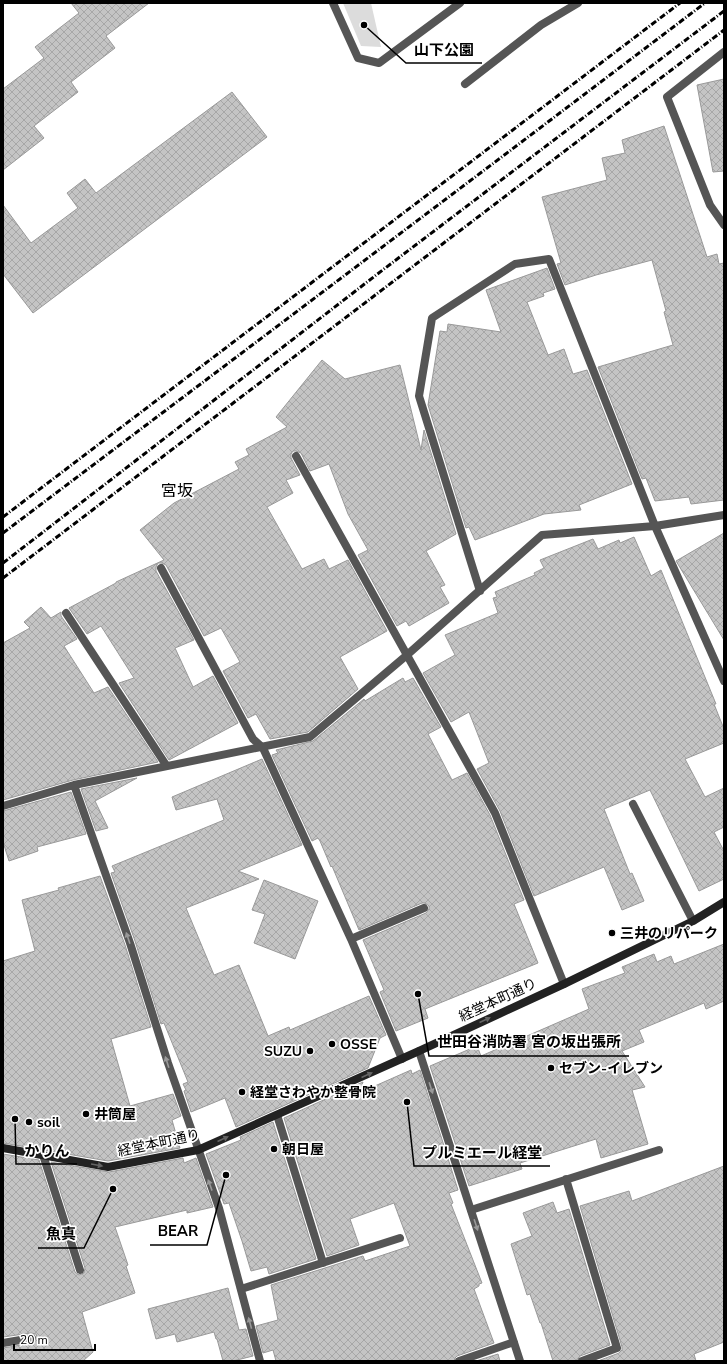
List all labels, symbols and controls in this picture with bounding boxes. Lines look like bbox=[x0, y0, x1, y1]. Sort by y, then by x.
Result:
callout: 山下公園 bbox=[406, 36, 482, 63]
text: 山下公園 bbox=[414, 40, 474, 60]
district label: 宮坂 bbox=[161, 480, 193, 502]
place label: 三井のリパーク bbox=[620, 924, 718, 943]
marker: 三井のリパーク bbox=[607, 928, 617, 938]
one-way arrow bbox=[125, 932, 131, 944]
street label: 経堂本町通り bbox=[456, 974, 540, 1026]
one-way arrow bbox=[479, 1017, 491, 1024]
callout: 世田谷消防署 宮の坂出張所 bbox=[429, 1029, 629, 1056]
text: 世田谷消防署 宮の坂出張所 bbox=[437, 1032, 621, 1052]
place label: OSSE bbox=[340, 1035, 377, 1054]
marker: OSSE bbox=[327, 1039, 337, 1049]
place label: SUZU bbox=[264, 1042, 302, 1061]
marker: SUZU bbox=[305, 1046, 315, 1056]
one-way arrow bbox=[164, 1056, 170, 1068]
place label: セブン-イレブン bbox=[559, 1059, 663, 1078]
marker: セブン-イレブン bbox=[546, 1063, 556, 1073]
one-way arrow bbox=[361, 1071, 373, 1077]
one-way arrow bbox=[428, 1082, 434, 1094]
place label: 経堂さわやか整骨院 bbox=[250, 1083, 376, 1102]
marker: 経堂さわやか整骨院 bbox=[237, 1087, 247, 1097]
place label: 井筒屋 bbox=[94, 1105, 136, 1124]
marker: 井筒屋 bbox=[81, 1109, 91, 1119]
place label: soil bbox=[37, 1113, 60, 1132]
marker: soil bbox=[24, 1117, 34, 1127]
street label: 経堂本町通り bbox=[116, 1125, 202, 1161]
one-way arrow bbox=[217, 1136, 228, 1142]
callout: かりん bbox=[16, 1137, 77, 1164]
callout: プルミエール経堂 bbox=[414, 1139, 550, 1166]
place label: 朝日屋 bbox=[282, 1140, 324, 1159]
text: かりん bbox=[24, 1141, 70, 1161]
text: プルミエール経堂 bbox=[422, 1143, 542, 1163]
marker: 朝日屋 bbox=[269, 1144, 279, 1154]
one-way arrow bbox=[90, 1162, 103, 1168]
one-way arrow bbox=[207, 1179, 213, 1191]
callout: BEAR bbox=[150, 1218, 207, 1245]
one-way arrow bbox=[473, 1219, 479, 1231]
callout: 魚真 bbox=[38, 1221, 84, 1248]
text: BEAR bbox=[158, 1221, 199, 1241]
text: 魚真 bbox=[46, 1224, 76, 1244]
one-way arrow bbox=[247, 1317, 253, 1329]
scale bar bbox=[14, 1326, 95, 1352]
text: 20 m bbox=[20, 1332, 48, 1348]

